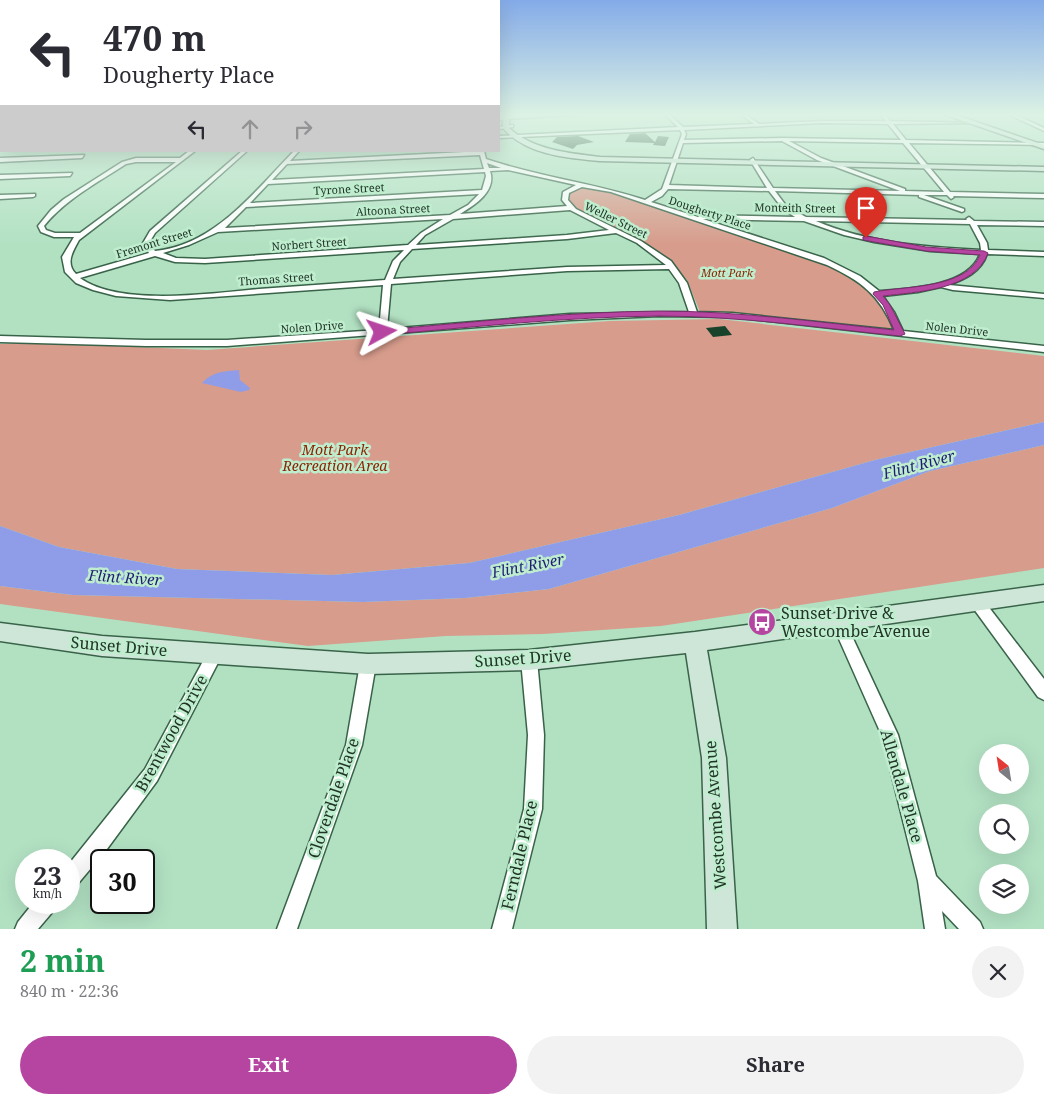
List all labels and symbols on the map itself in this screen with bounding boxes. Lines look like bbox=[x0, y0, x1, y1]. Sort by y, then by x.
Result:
street label: Tyrone Street bbox=[313, 179, 385, 198]
pin bbox=[845, 187, 887, 238]
street label: Dougherty Place bbox=[667, 192, 753, 233]
street label: Weller Street bbox=[582, 198, 650, 241]
street label: Monteith Street bbox=[754, 199, 836, 216]
street label: Altoona Street bbox=[355, 200, 431, 219]
street label: Fremont Street bbox=[114, 224, 194, 261]
street label: Norbert Street bbox=[271, 233, 347, 254]
park label: Mott Park bbox=[700, 265, 754, 280]
street label: Thomas Street bbox=[238, 268, 314, 289]
position arrow bbox=[355, 305, 407, 357]
street label: Nolen Drive bbox=[280, 317, 344, 336]
street label: Nolen Drive bbox=[925, 318, 989, 339]
park label: Mott Park Recreation Area bbox=[282, 440, 388, 475]
water label: Flint River bbox=[880, 445, 958, 483]
water label: Flint River bbox=[489, 548, 567, 582]
water label: Flint River bbox=[87, 564, 163, 590]
place label: Sunset Drive & Westcombe Avenue bbox=[781, 602, 930, 642]
bus stop icon: Sunset Drive & Westcombe Avenue bbox=[747, 607, 777, 637]
street label: Sunset Drive bbox=[70, 631, 168, 661]
street label: Sunset Drive bbox=[474, 644, 572, 672]
street label: Brentwood Drive bbox=[130, 670, 212, 796]
street label: Allendale Place bbox=[875, 727, 929, 845]
street label: Cloverdale Place bbox=[302, 735, 364, 861]
street label: Westcombe Avenue bbox=[699, 740, 731, 890]
north arrow bbox=[979, 744, 1029, 794]
street label: Ferndale Place bbox=[496, 798, 542, 912]
speed limit sign: 30 bbox=[90, 849, 155, 914]

